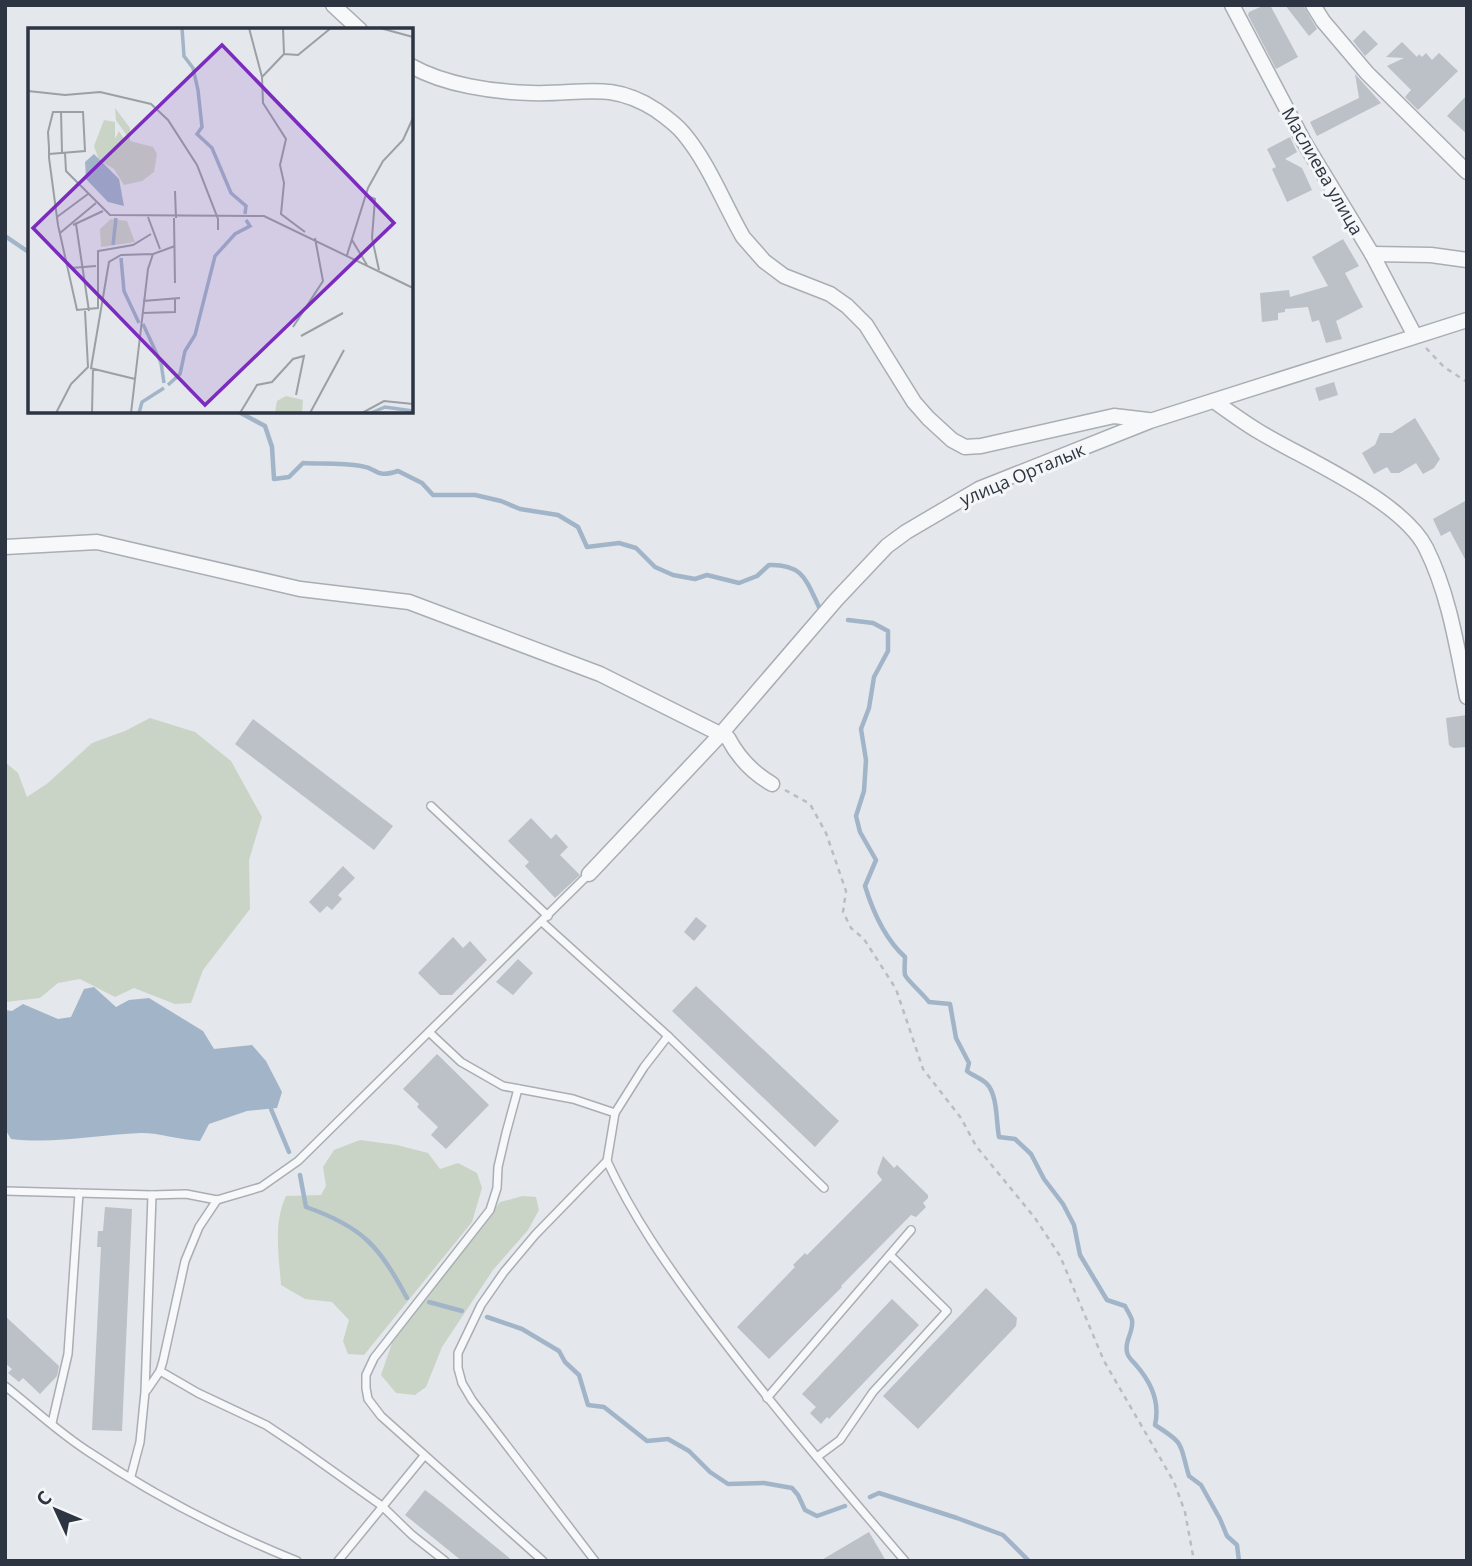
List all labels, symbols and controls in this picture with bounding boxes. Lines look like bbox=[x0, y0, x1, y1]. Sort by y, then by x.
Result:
inset map bbox=[28, 28, 413, 413]
street label: Маслиева улица bbox=[1277, 103, 1369, 239]
street label: улица Орталык bbox=[956, 437, 1089, 511]
north arrow bbox=[21, 1475, 91, 1545]
text: С bbox=[30, 1485, 57, 1512]

